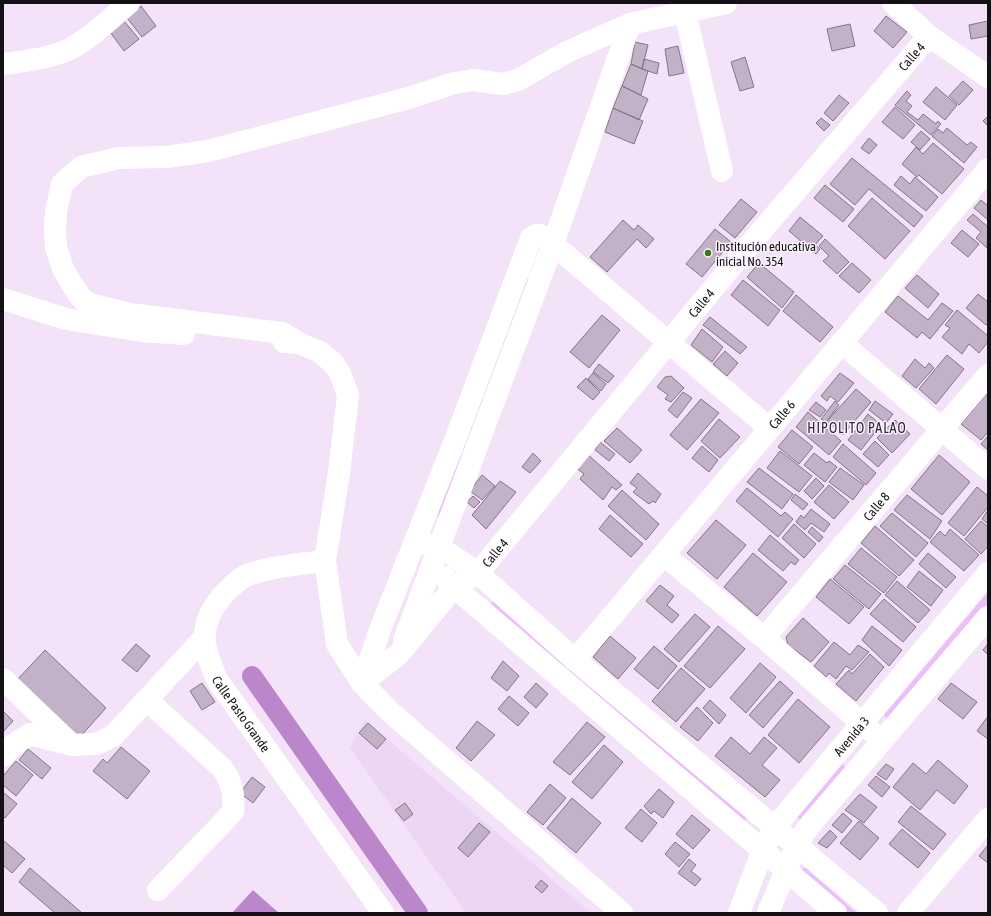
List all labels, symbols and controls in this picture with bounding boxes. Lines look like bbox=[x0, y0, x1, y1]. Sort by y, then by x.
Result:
street label: Calle 4 bbox=[895, 39, 928, 74]
place label: Institución educativa inicial No. 354 bbox=[716, 239, 816, 269]
marker: Institución educativa inicial No. 354 bbox=[703, 248, 713, 258]
street label: Calle 4 bbox=[685, 286, 717, 320]
street label: Calle 6 bbox=[765, 397, 798, 432]
district label: HIPOLITO PALAO bbox=[807, 420, 907, 436]
street label: Calle 8 bbox=[860, 489, 892, 524]
street label: Calle 4 bbox=[479, 535, 511, 570]
street label: Calle Pasto Grande bbox=[209, 674, 273, 755]
street label: Avenida 3 bbox=[830, 713, 872, 759]

